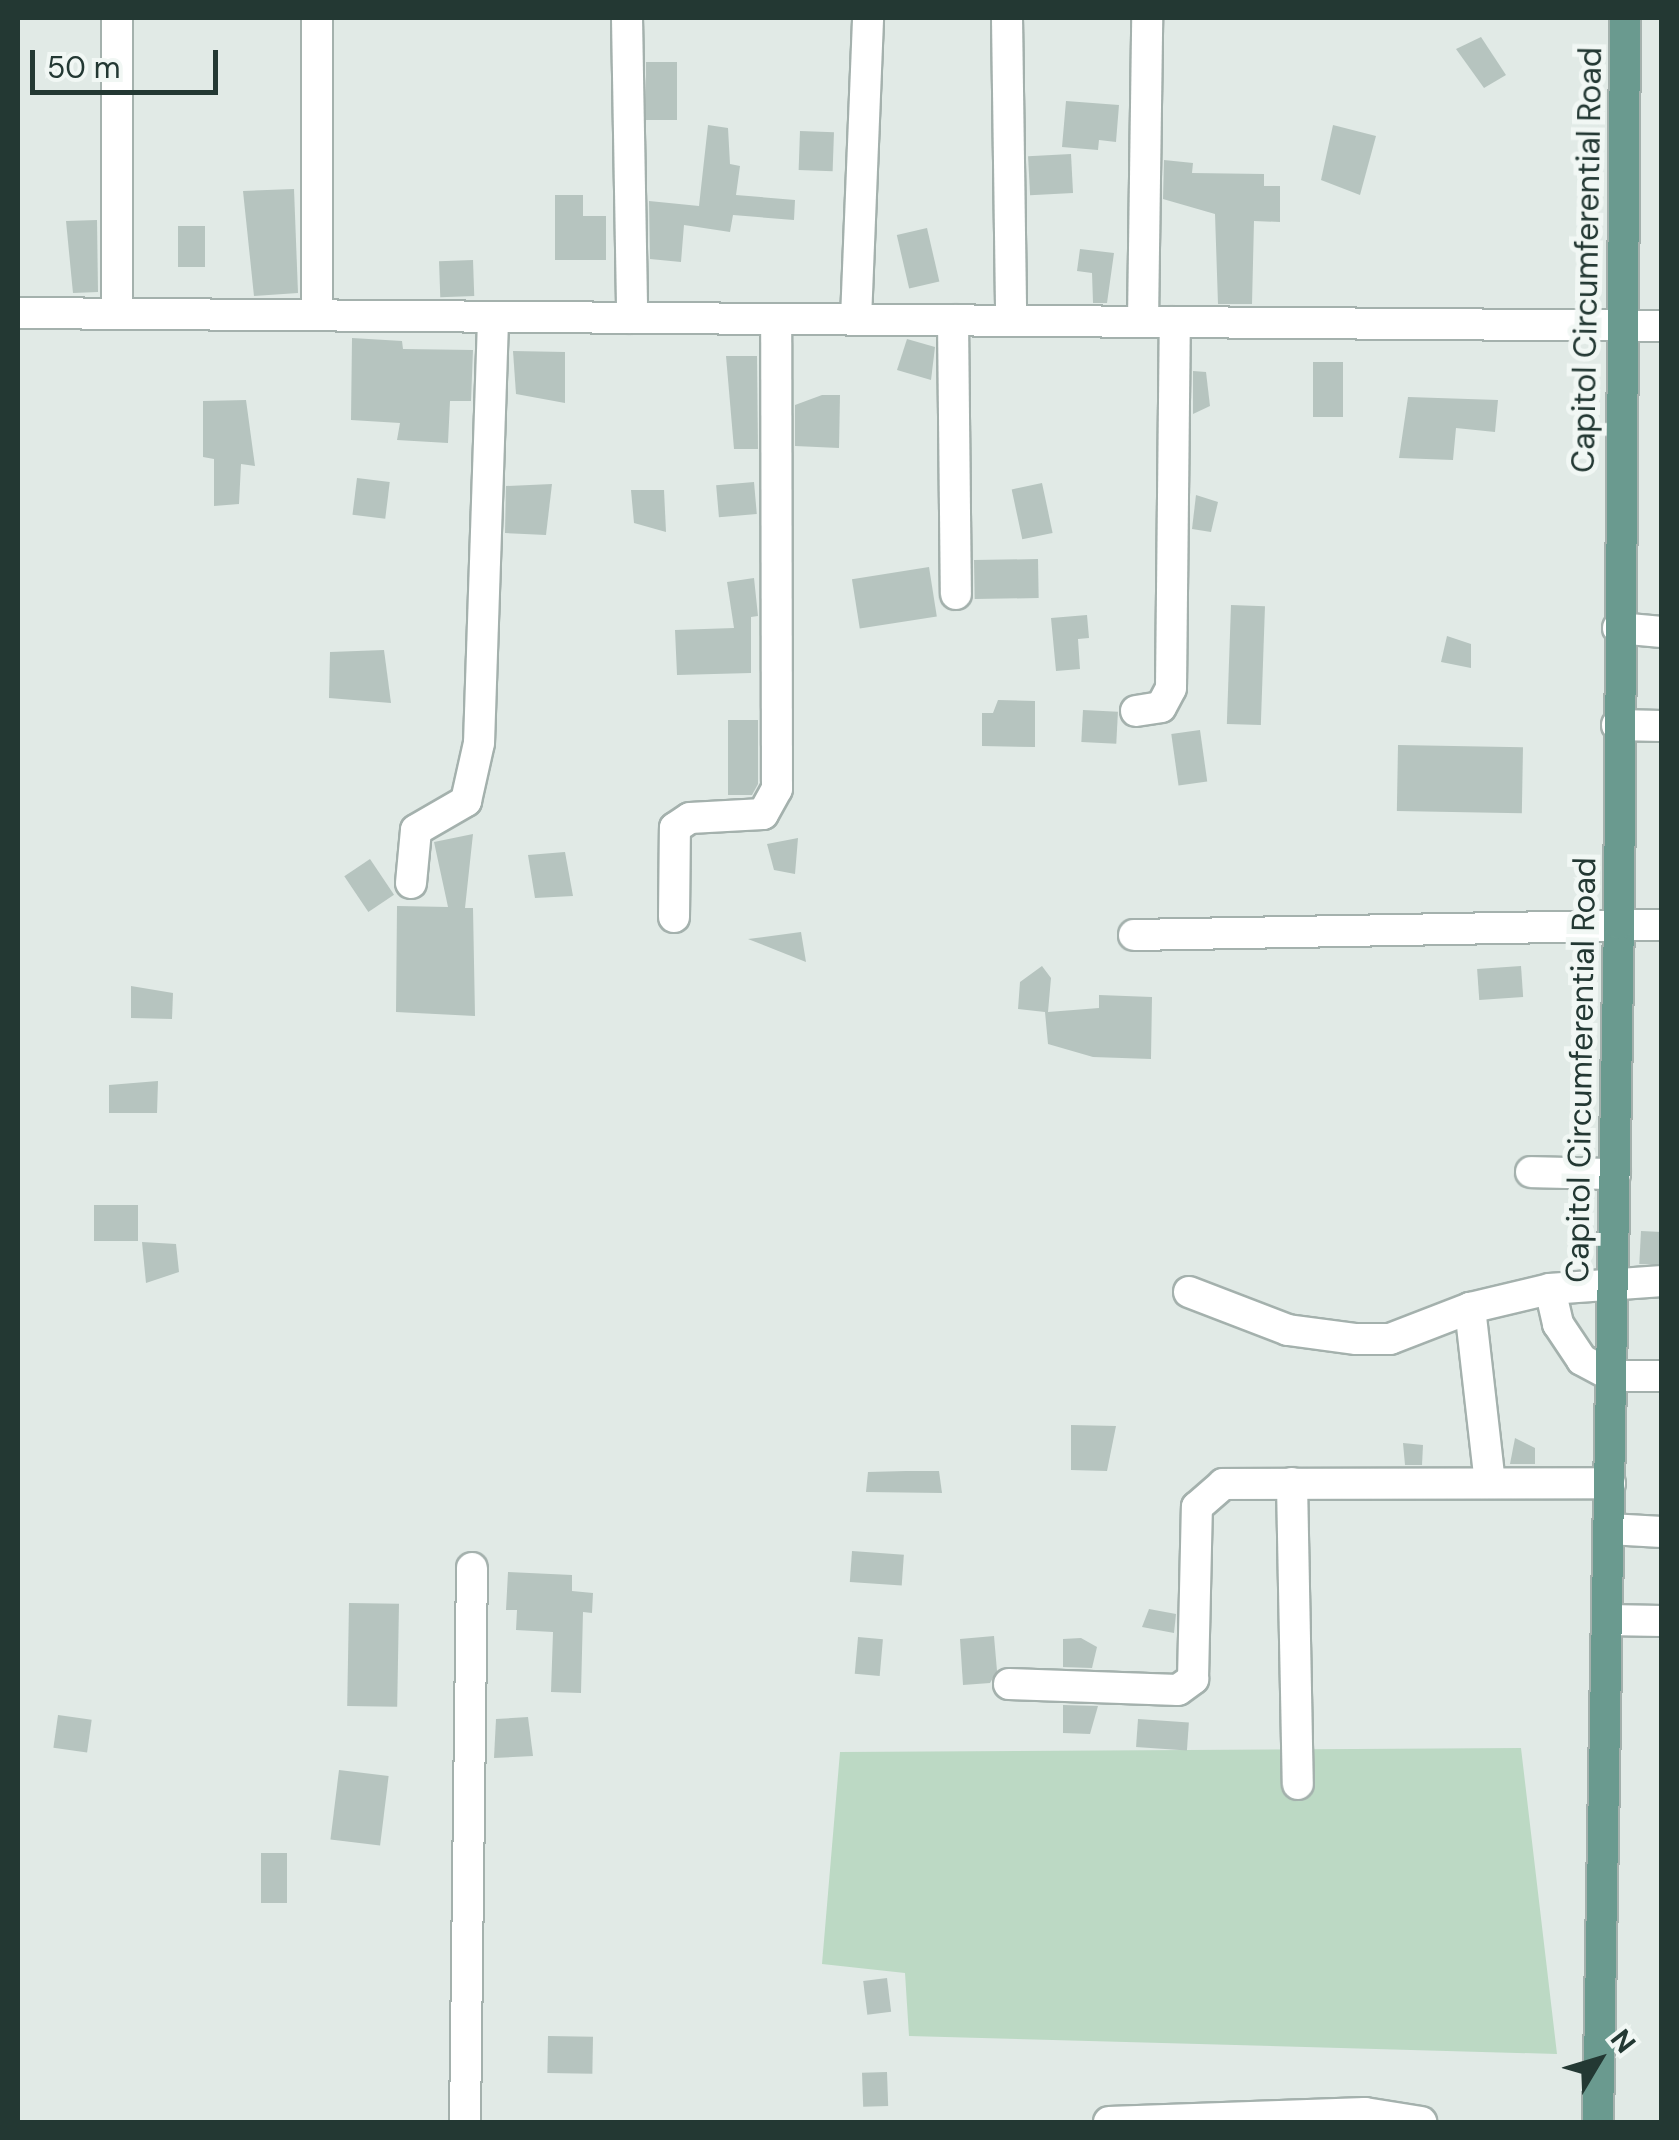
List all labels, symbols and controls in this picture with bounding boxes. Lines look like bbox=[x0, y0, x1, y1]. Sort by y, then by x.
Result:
scale bar bbox=[35, 30, 222, 92]
street label: Capitol Circumferential Road bbox=[1564, 47, 1610, 473]
text: 50 m bbox=[47, 48, 121, 87]
street label: Capitol Circumferential Road bbox=[1558, 857, 1604, 1283]
north arrow bbox=[1549, 2010, 1649, 2110]
text: N bbox=[1602, 2022, 1644, 2061]

